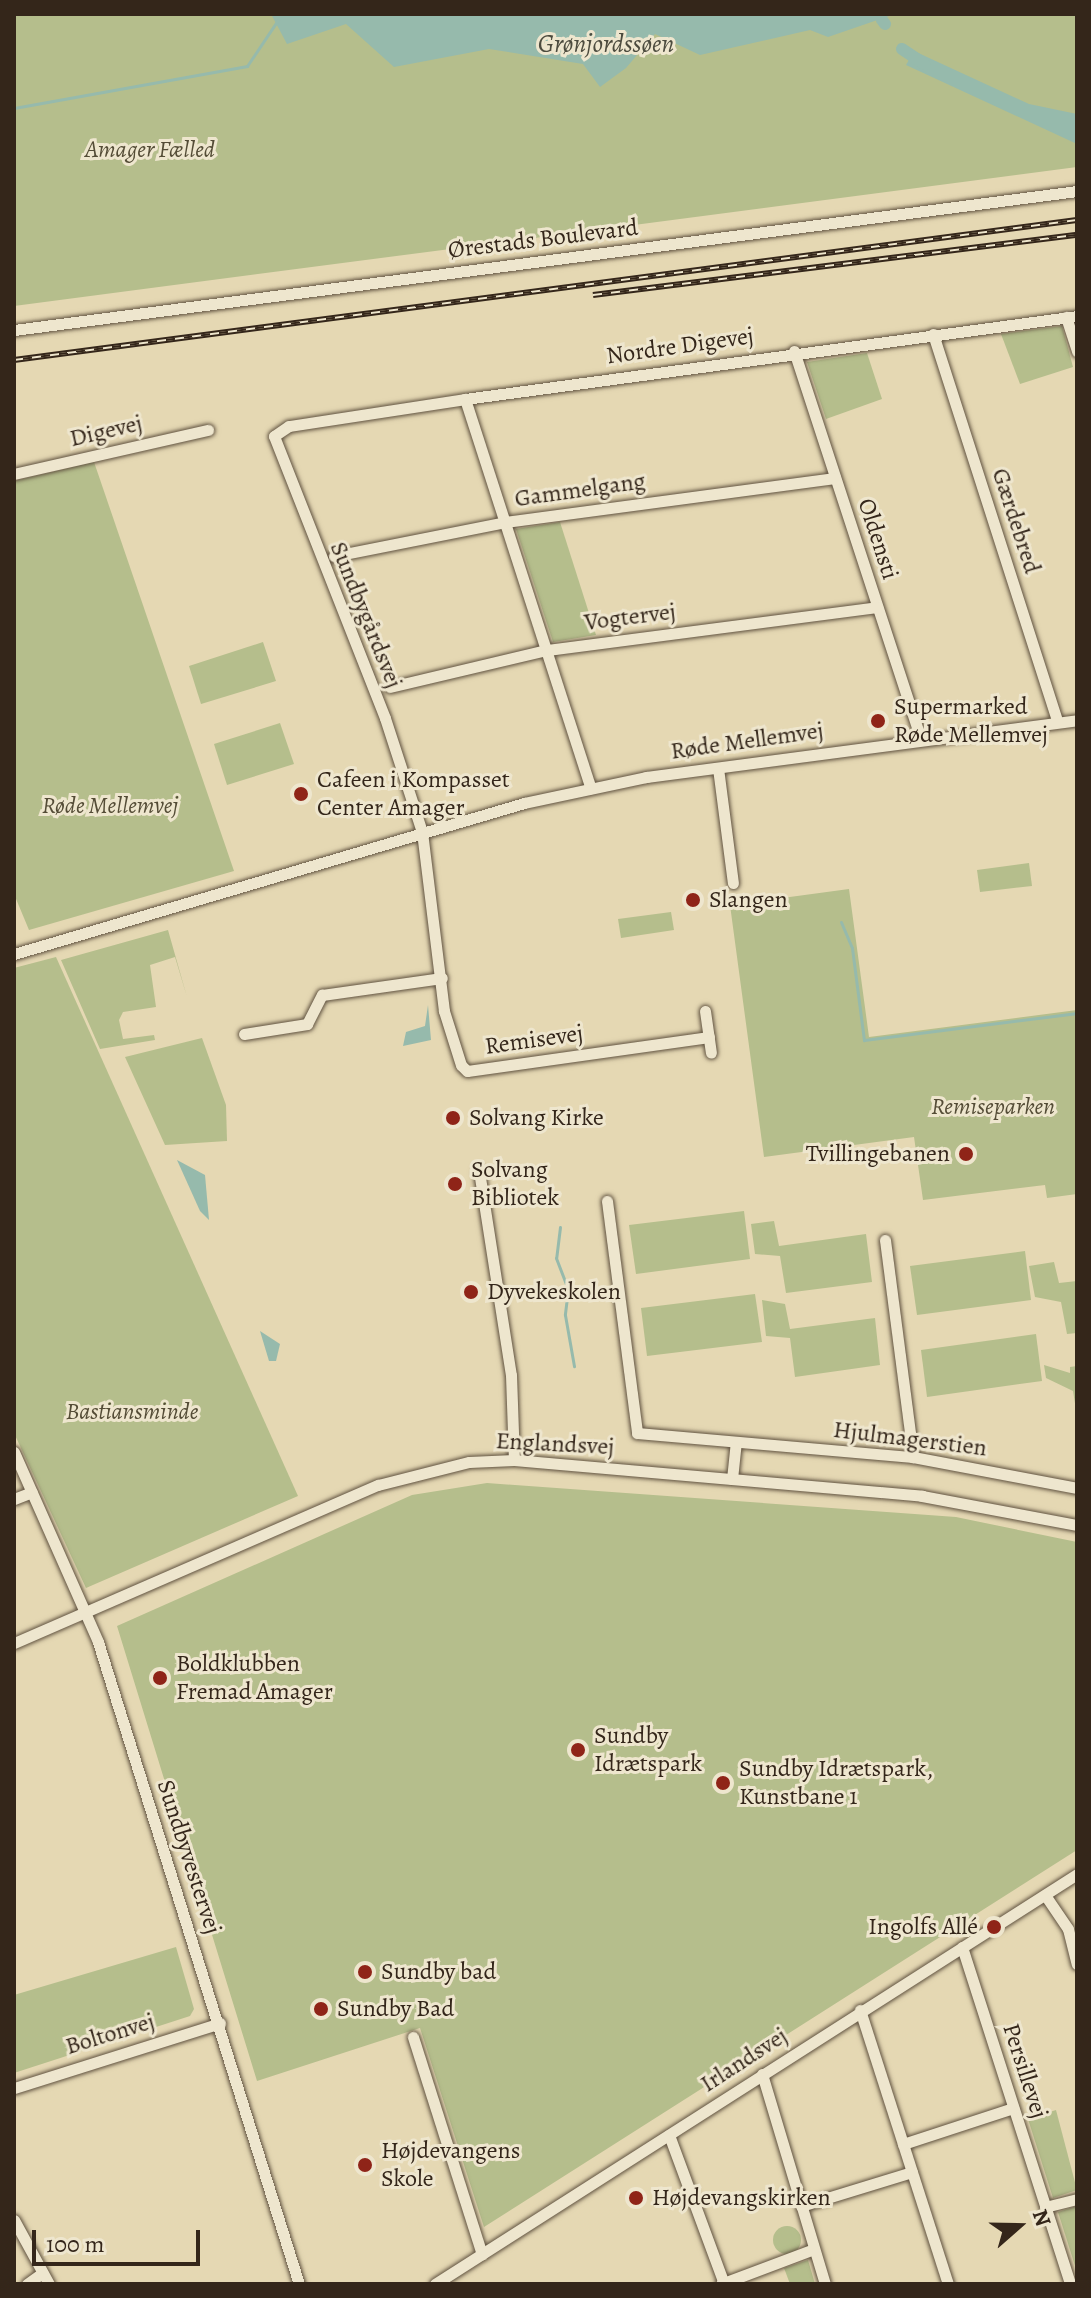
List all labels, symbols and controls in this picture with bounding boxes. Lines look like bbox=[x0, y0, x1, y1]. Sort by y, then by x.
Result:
water label: Grønjordssøen bbox=[538, 28, 674, 60]
park label: Amager Fælled bbox=[85, 136, 215, 164]
street label: Ørestads Boulevard bbox=[446, 213, 640, 265]
street label: Nordre Digevej bbox=[604, 321, 756, 371]
street label: Digevej bbox=[67, 409, 145, 453]
street label: Gærdebred bbox=[985, 465, 1047, 577]
street label: Gammelgang bbox=[513, 467, 647, 513]
street label: Oldensti bbox=[851, 495, 905, 583]
street label: Sundbygårdsvej bbox=[324, 538, 408, 692]
street label: Vogtervej bbox=[583, 597, 677, 637]
place label: Supermarked Røde Mellemvej bbox=[894, 693, 1048, 749]
marker: Supermarked Røde Mellemvej bbox=[869, 712, 887, 730]
street label: Røde Mellemvej bbox=[669, 716, 825, 766]
place label: Cafeen i Kompasset Center Amager bbox=[317, 766, 510, 822]
marker: Cafeen i Kompasset Center Amager bbox=[292, 785, 310, 803]
park label: Røde Mellemvej bbox=[42, 792, 178, 820]
place label: Slangen bbox=[709, 886, 788, 914]
marker: Slangen bbox=[684, 891, 702, 909]
street label: Remisevej bbox=[483, 1019, 585, 1061]
park label: Remiseparken bbox=[931, 1093, 1055, 1121]
place label: Solvang Kirke bbox=[469, 1104, 604, 1132]
marker: Solvang Kirke bbox=[444, 1109, 462, 1127]
place label: Tvillingebanen bbox=[806, 1140, 950, 1168]
marker: Tvillingebanen bbox=[957, 1145, 975, 1163]
place label: Solvang Bibliotek bbox=[471, 1156, 559, 1212]
marker: Solvang Bibliotek bbox=[446, 1175, 464, 1193]
place label: Dyvekeskolen bbox=[487, 1278, 621, 1306]
marker: Dyvekeskolen bbox=[462, 1283, 480, 1301]
park label: Bastiansminde bbox=[66, 1398, 198, 1426]
street label: Hjulmagerstien bbox=[832, 1415, 988, 1463]
street label: Englandsvej bbox=[495, 1427, 615, 1461]
place label: Boldklubben Fremad Amager bbox=[176, 1650, 333, 1706]
marker: Boldklubben Fremad Amager bbox=[151, 1669, 169, 1687]
place label: Sundby Idrætspark bbox=[594, 1722, 702, 1778]
marker: Sundby Idrætspark bbox=[569, 1741, 587, 1759]
place label: Sundby Idrætspark, Kunstbane 1 bbox=[739, 1755, 933, 1811]
marker: Sundby Idrætspark, Kunstbane 1 bbox=[714, 1774, 732, 1792]
street label: Sundbyvestervej bbox=[151, 1776, 227, 1938]
place label: Ingolfs Allé bbox=[868, 1913, 978, 1941]
marker: Ingolfs Allé bbox=[985, 1918, 1003, 1936]
place label: Sundby bad bbox=[381, 1958, 496, 1986]
marker: Sundby bad bbox=[356, 1963, 374, 1981]
place label: Sundby Bad bbox=[337, 1995, 454, 2023]
marker: Sundby Bad bbox=[312, 2000, 330, 2018]
street label: Boltonvej bbox=[62, 2007, 158, 2061]
street label: Persillevej bbox=[996, 2020, 1054, 2122]
street label: Irlandsvej bbox=[695, 2021, 793, 2099]
place label: Højdevangens Skole bbox=[381, 2137, 520, 2193]
marker: Højdevangens Skole bbox=[356, 2156, 374, 2174]
place label: Højdevangskirken bbox=[652, 2184, 831, 2212]
north arrow bbox=[979, 2186, 1059, 2266]
marker: Højdevangskirken bbox=[627, 2189, 645, 2207]
text: N bbox=[1025, 2205, 1058, 2230]
scale bar bbox=[36, 2214, 204, 2264]
text: 100 m bbox=[46, 2228, 105, 2260]

